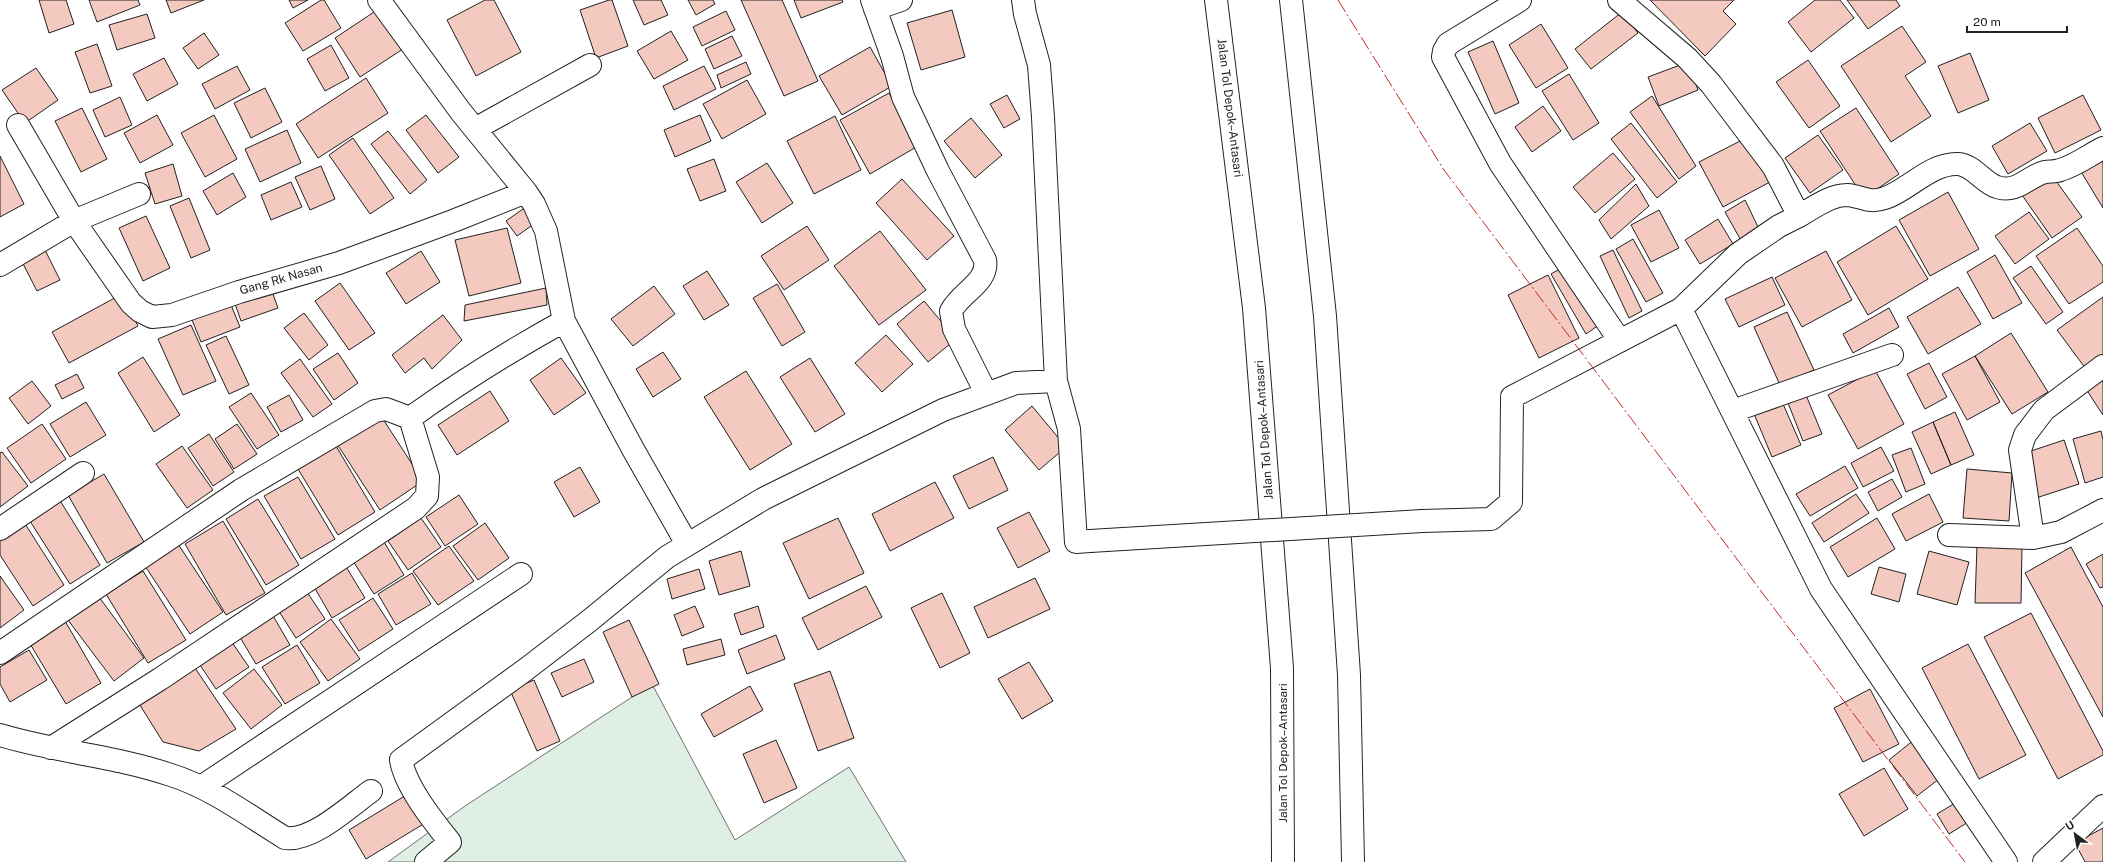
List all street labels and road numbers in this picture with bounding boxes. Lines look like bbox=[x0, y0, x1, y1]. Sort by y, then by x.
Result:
street label: Jalan Tol Depok–Antasari bbox=[1215, 38, 1245, 178]
street label: Gang Rk Nasan bbox=[238, 260, 324, 298]
street label: Jalan Tol Depok–Antasari bbox=[1252, 360, 1276, 500]
street label: Jalan Tol Depok–Antasari bbox=[1276, 683, 1290, 823]

